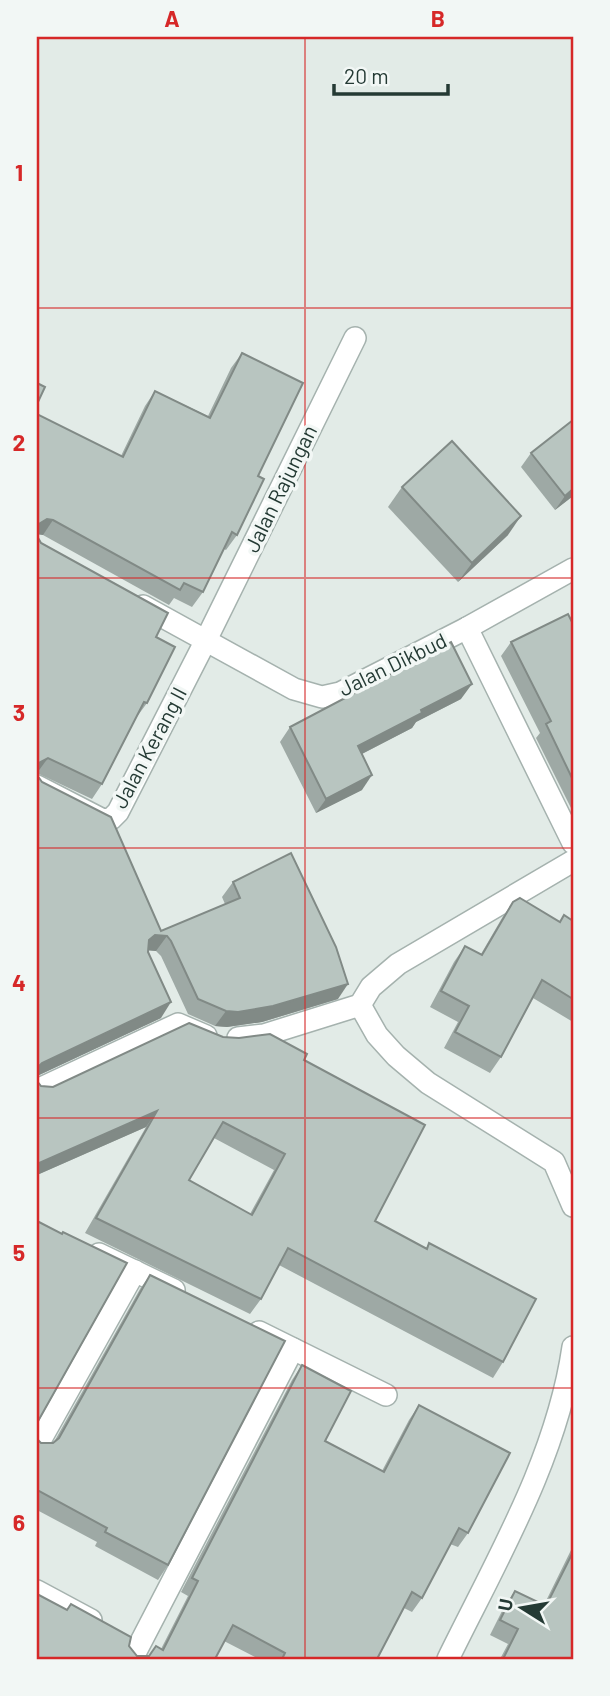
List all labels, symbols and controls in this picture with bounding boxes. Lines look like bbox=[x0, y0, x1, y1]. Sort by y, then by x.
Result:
text: A bbox=[164, 4, 180, 32]
text: B bbox=[431, 4, 445, 32]
scale bar bbox=[334, 52, 447, 96]
text: 20 m bbox=[344, 63, 389, 88]
text: 1 bbox=[15, 158, 23, 186]
street label: Jalan Rajungan bbox=[238, 421, 321, 556]
text: 2 bbox=[13, 428, 25, 456]
street label: Jalan Dikbud bbox=[334, 627, 450, 701]
street label: Jalan Kerang II bbox=[106, 682, 191, 812]
text: 3 bbox=[13, 698, 25, 726]
text: 4 bbox=[12, 968, 26, 996]
text: 5 bbox=[13, 1238, 25, 1266]
text: 6 bbox=[13, 1508, 25, 1536]
north arrow bbox=[488, 1574, 558, 1644]
text: U bbox=[492, 1597, 517, 1613]

